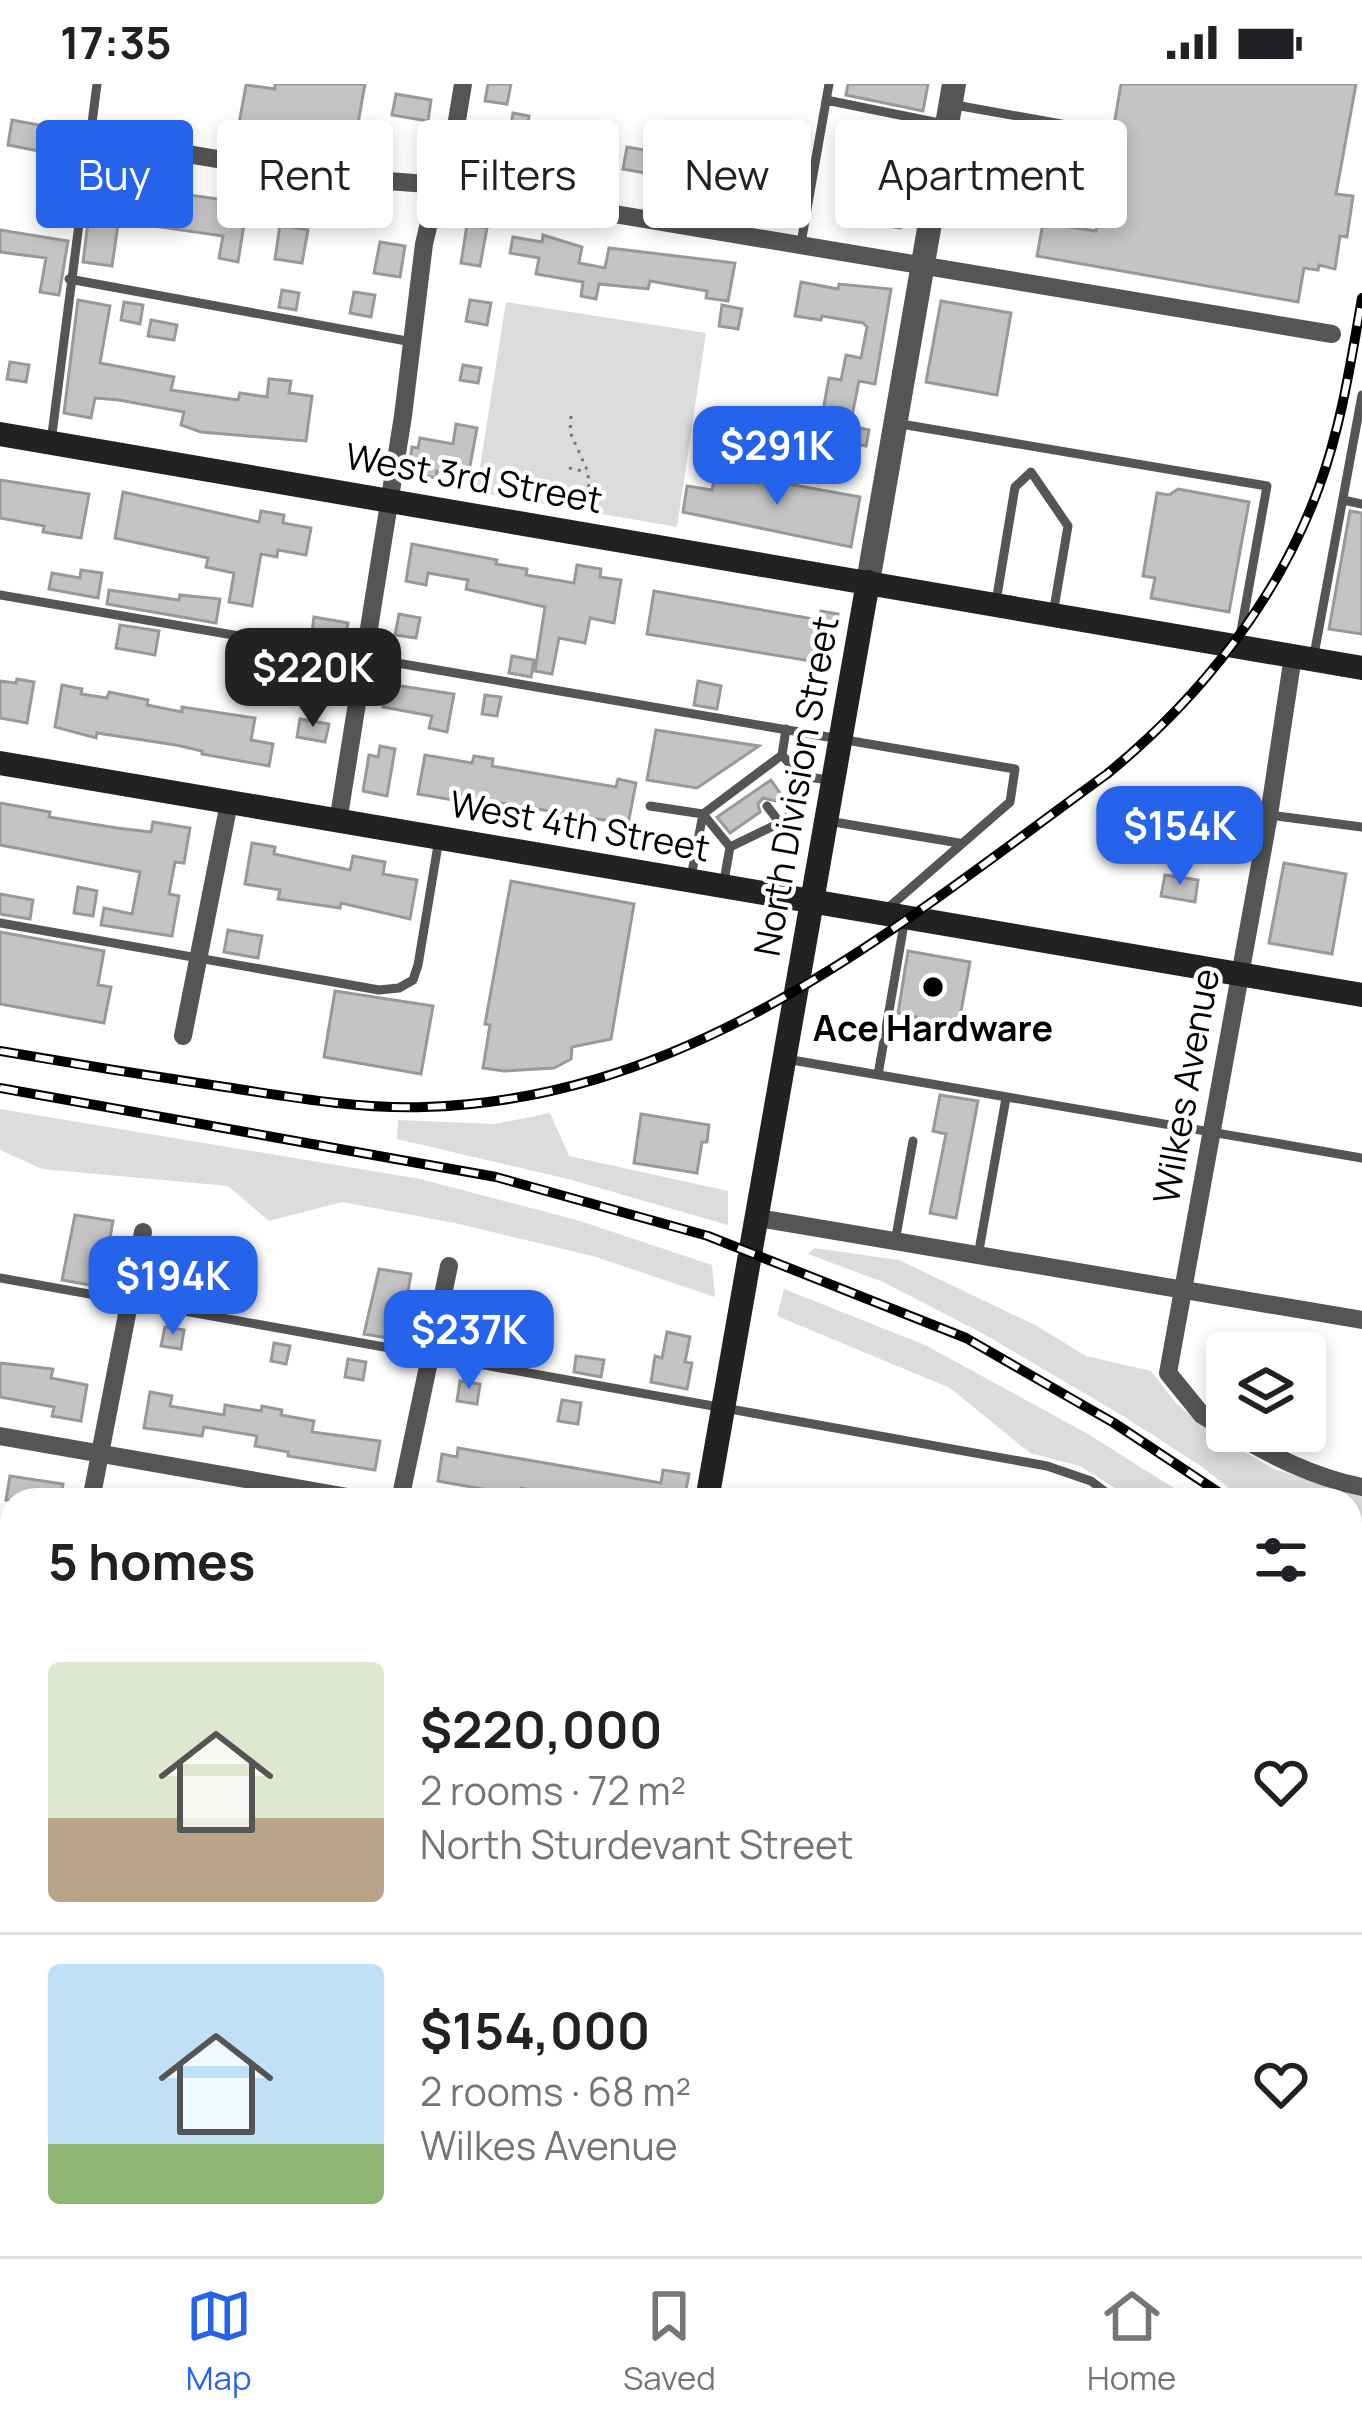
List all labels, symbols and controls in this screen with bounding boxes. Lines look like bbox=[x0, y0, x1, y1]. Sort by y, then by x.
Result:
text: 17:35 bbox=[60, 11, 172, 73]
chip: Buy bbox=[36, 120, 193, 228]
chip: Rent bbox=[217, 120, 393, 228]
chip: Filters bbox=[417, 120, 619, 228]
chip: New bbox=[643, 120, 811, 228]
chip: Apartment bbox=[835, 120, 1127, 228]
pin: $291K bbox=[693, 406, 861, 508]
text: $291K bbox=[720, 418, 834, 472]
street label: West 3rd Street bbox=[342, 431, 606, 524]
street label: North Division Street bbox=[742, 612, 850, 960]
pin: $220K bbox=[229, 628, 397, 730]
text: $220K bbox=[252, 640, 374, 694]
street label: West 4th Street bbox=[446, 779, 714, 872]
pin: $154K bbox=[1096, 786, 1264, 888]
text: $154K bbox=[1123, 798, 1237, 852]
street label: Wilkes Avenue bbox=[1141, 965, 1230, 1207]
marker: Ace Hardware bbox=[920, 974, 946, 1000]
place label: Ace Hardware bbox=[813, 1003, 1053, 1052]
pin: $194K bbox=[89, 1236, 257, 1338]
text: $194K bbox=[116, 1248, 230, 1302]
pin: $237K bbox=[385, 1290, 553, 1392]
text: $237K bbox=[411, 1302, 527, 1356]
map controls bbox=[1206, 1332, 1326, 1452]
button: layers bbox=[1206, 1332, 1326, 1452]
text: 5 homes bbox=[48, 1526, 255, 1595]
icon: filters bbox=[1248, 1527, 1314, 1593]
text: $220,000 bbox=[420, 1694, 662, 1763]
icon: home bbox=[144, 1710, 288, 1854]
icon: heart bbox=[1248, 1749, 1314, 1815]
text: 2 rooms · 72 m² bbox=[420, 1763, 686, 1817]
text: North Sturdevant Street bbox=[420, 1817, 853, 1871]
text: $154,000 bbox=[420, 1995, 650, 2064]
icon: home bbox=[144, 2012, 288, 2156]
icon: heart bbox=[1248, 2051, 1314, 2117]
text: 2 rooms · 68 m² bbox=[420, 2064, 691, 2118]
text: Wilkes Avenue bbox=[420, 2118, 677, 2172]
tab: Map bbox=[186, 2283, 252, 2400]
tab: Saved bbox=[623, 2283, 716, 2400]
tab: Home bbox=[1087, 2283, 1176, 2400]

